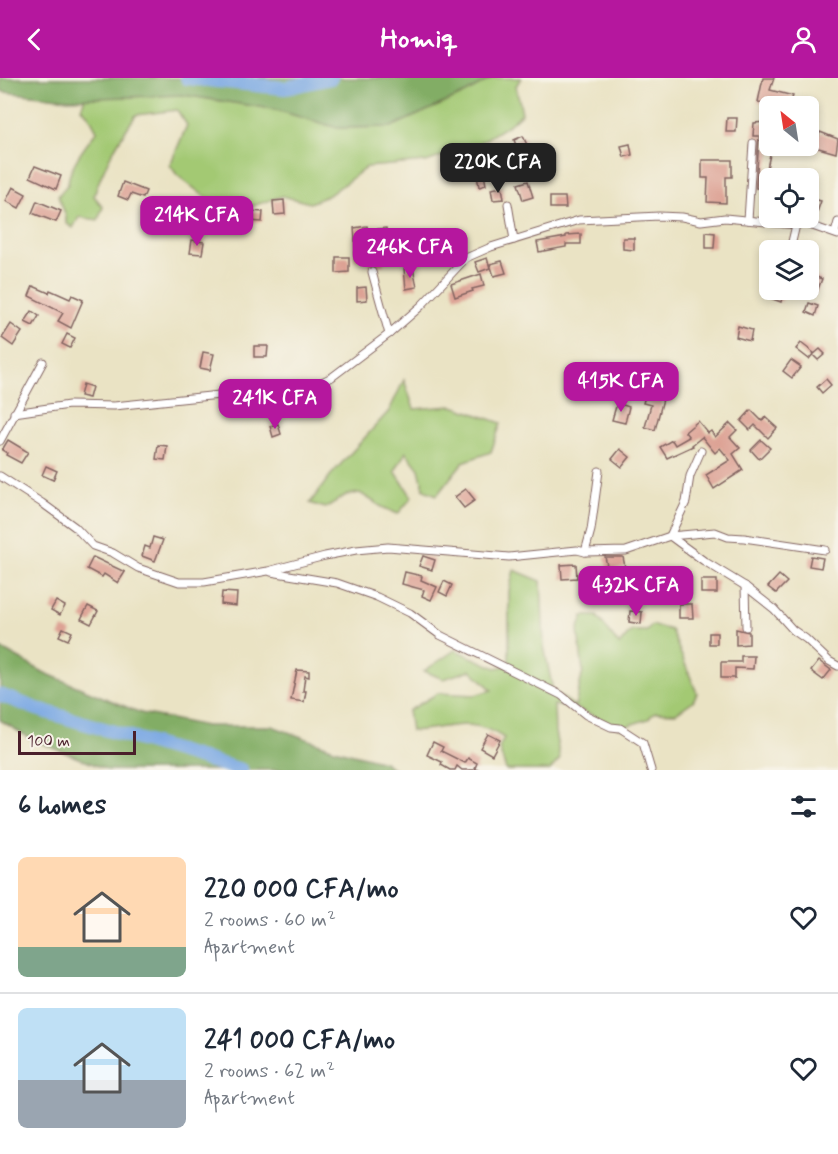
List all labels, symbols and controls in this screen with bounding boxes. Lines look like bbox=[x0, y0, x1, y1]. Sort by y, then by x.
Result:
text: Homiq bbox=[380, 22, 458, 57]
icon: back bbox=[18, 23, 51, 56]
icon: person bbox=[787, 23, 820, 56]
north arrow bbox=[759, 96, 819, 156]
map controls bbox=[759, 96, 819, 300]
pin: 220K CFA bbox=[436, 143, 560, 194]
text: 220K CFA bbox=[454, 149, 542, 176]
button: locate bbox=[759, 168, 819, 228]
pin: 214K CFA bbox=[135, 196, 259, 247]
text: 214K CFA bbox=[154, 202, 240, 229]
pin: 246K CFA bbox=[348, 228, 472, 279]
text: 246K CFA bbox=[367, 234, 453, 261]
button: layers bbox=[759, 240, 819, 300]
pin: 415K CFA bbox=[559, 362, 683, 413]
text: 415K CFA bbox=[578, 368, 664, 395]
pin: 241K CFA bbox=[213, 379, 337, 430]
text: 241K CFA bbox=[233, 385, 318, 412]
pin: 432K CFA bbox=[574, 566, 698, 617]
text: 432K CFA bbox=[592, 572, 680, 599]
scale bar bbox=[18, 728, 136, 756]
text: 100 m bbox=[27, 731, 70, 752]
text: 6 homes bbox=[18, 789, 106, 823]
icon: filters bbox=[787, 790, 820, 823]
text: 220 000 CFA/mo bbox=[204, 873, 398, 907]
icon: home bbox=[66, 881, 138, 953]
icon: heart bbox=[787, 901, 820, 934]
text: 2 rooms · 60 m² bbox=[204, 907, 336, 934]
text: Apartment bbox=[204, 934, 295, 961]
text: 241 000 CFA/mo bbox=[204, 1024, 395, 1058]
icon: home bbox=[66, 1032, 138, 1104]
icon: heart bbox=[787, 1052, 820, 1085]
text: 2 rooms · 62 m² bbox=[204, 1058, 335, 1085]
text: Apartment bbox=[204, 1085, 295, 1112]

